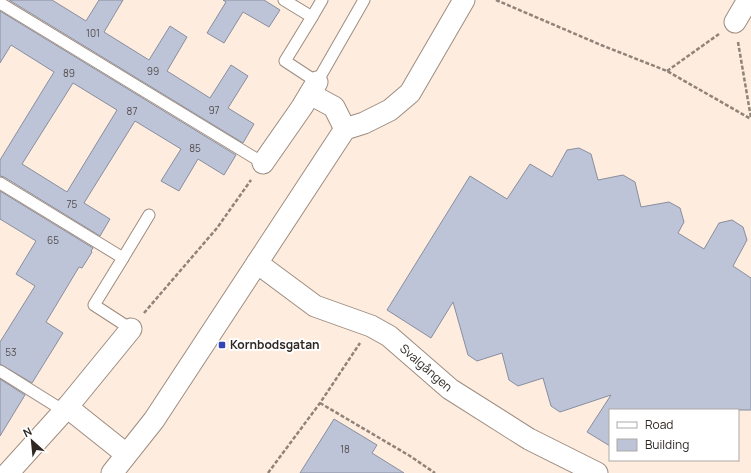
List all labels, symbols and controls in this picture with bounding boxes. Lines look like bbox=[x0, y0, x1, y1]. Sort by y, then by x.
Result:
house number: 101 bbox=[86, 26, 100, 40]
house number: 99 bbox=[147, 64, 159, 78]
house number: 89 bbox=[63, 66, 75, 80]
house number: 97 bbox=[208, 103, 220, 117]
house number: 87 bbox=[127, 104, 137, 118]
house number: 85 bbox=[189, 141, 201, 155]
house number: 75 bbox=[67, 197, 78, 211]
house number: 65 bbox=[47, 233, 59, 247]
place label: Kornbodsgatan bbox=[230, 336, 320, 353]
marker: Kornbodsgatan bbox=[217, 340, 227, 350]
street label: Svalgången bbox=[396, 340, 456, 395]
house number: 53 bbox=[5, 345, 17, 359]
legend bbox=[609, 409, 739, 461]
text: Road bbox=[645, 416, 673, 433]
north arrow bbox=[12, 421, 52, 461]
text: N bbox=[20, 423, 34, 440]
text: Building bbox=[645, 436, 689, 453]
house number: 18 bbox=[340, 442, 350, 456]

